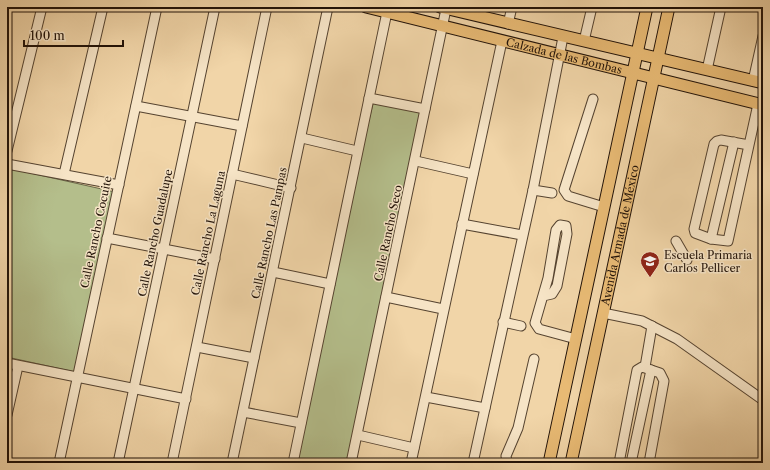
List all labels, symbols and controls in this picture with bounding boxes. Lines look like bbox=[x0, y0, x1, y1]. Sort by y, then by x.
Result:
scale bar bbox=[24, 22, 123, 48]
text: 100 m bbox=[30, 28, 65, 43]
street label: Calzada de las Bombas bbox=[505, 35, 624, 77]
street label: Avenida Armada de México bbox=[598, 163, 642, 308]
street label: Calle Rancho Las Pampas bbox=[248, 166, 290, 300]
street label: Calle Rancho Guadalupe bbox=[135, 168, 175, 298]
street label: Calle Rancho La Laguna bbox=[188, 169, 228, 297]
street label: Calle Rancho Cocuite bbox=[77, 175, 115, 289]
street label: Calle Rancho Seco bbox=[371, 183, 405, 283]
place label: Escuela Primaria Carlos Pellicer bbox=[664, 248, 752, 275]
school or university icon: Escuela Primaria Carlos Pellicer bbox=[639, 250, 661, 278]

